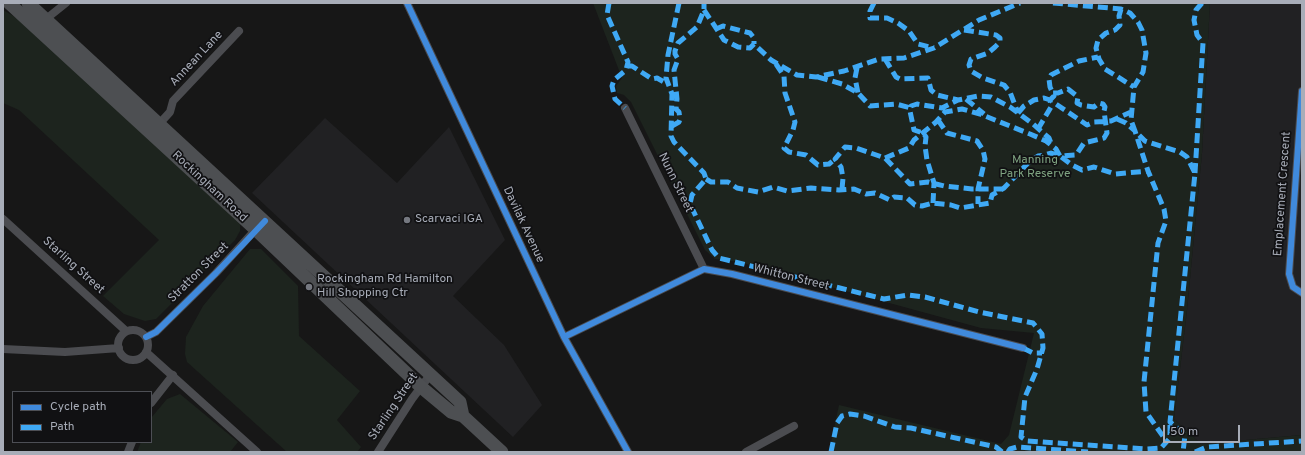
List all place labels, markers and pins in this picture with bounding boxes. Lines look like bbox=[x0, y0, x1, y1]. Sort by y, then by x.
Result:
place label: Scarvaci IGA bbox=[415, 213, 483, 227]
marker: Scarvaci IGA bbox=[402, 215, 412, 225]
place label: Rockingham Rd Hamilton Hill Shopping Ctr bbox=[317, 273, 453, 301]
marker: Rockingham Rd Hamilton Hill Shopping Ctr bbox=[304, 282, 314, 292]

